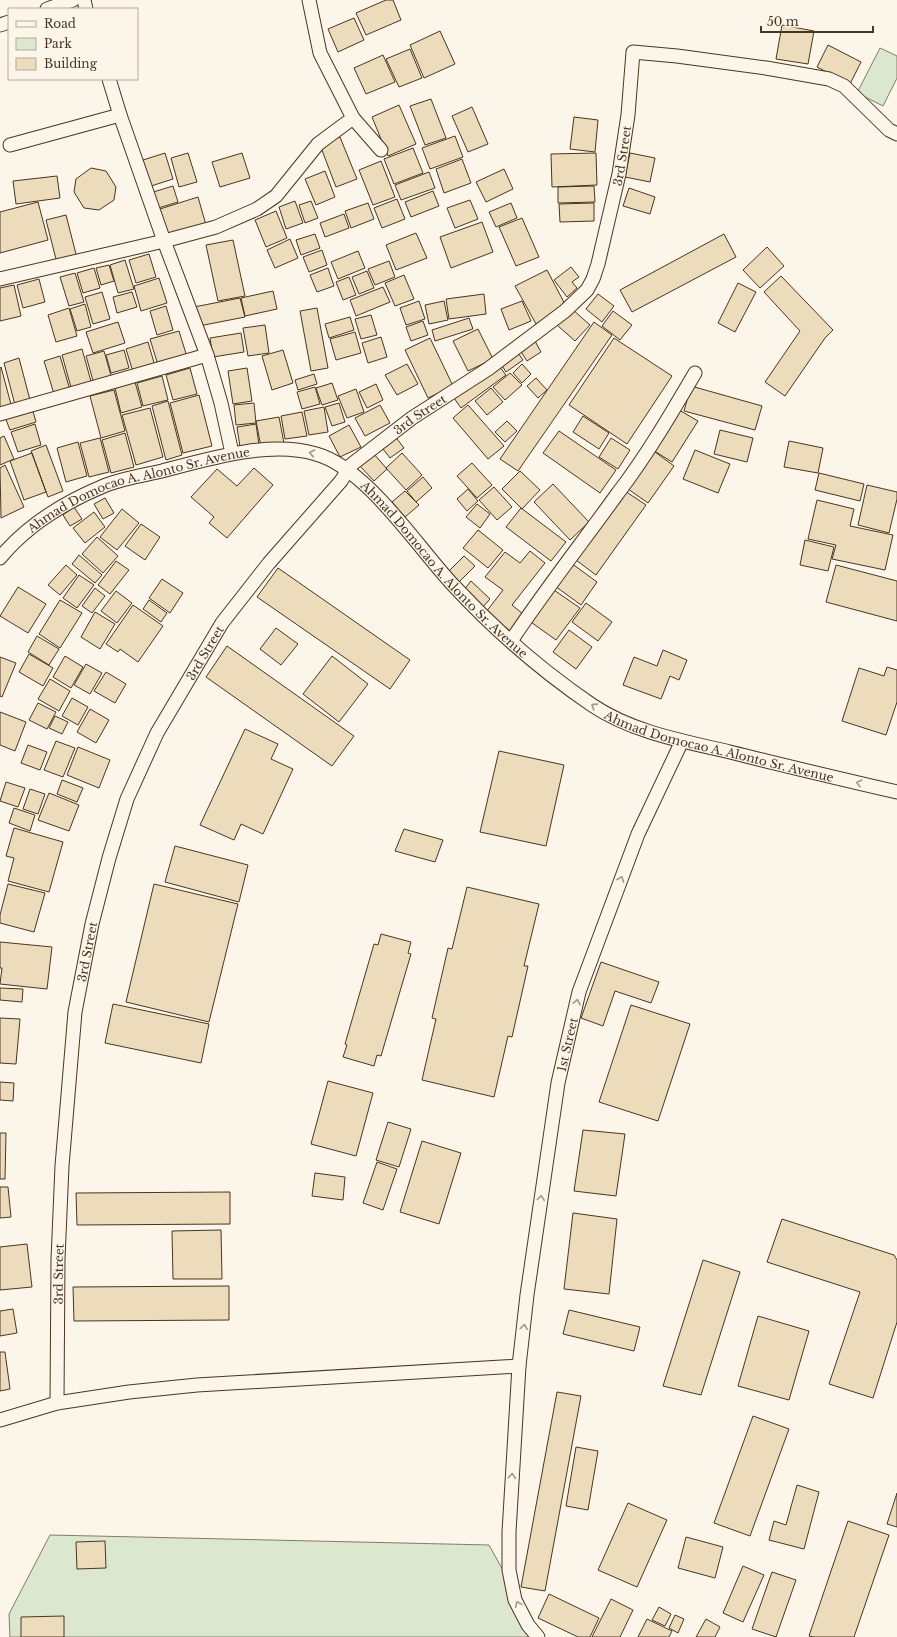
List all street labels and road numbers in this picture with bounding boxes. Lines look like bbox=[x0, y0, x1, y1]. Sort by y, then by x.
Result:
street label: 3rd Street bbox=[609, 124, 634, 187]
street label: 3rd Street bbox=[390, 390, 449, 437]
street label: Ahmad Domocao A. Alonto Sr. Avenue bbox=[23, 444, 251, 536]
street label: Ahmad Domocao A. Alonto Sr. Avenue bbox=[357, 477, 531, 661]
street label: 3rd Street bbox=[183, 622, 227, 683]
street label: Ahmad Domocao A. Alonto Sr. Avenue bbox=[601, 706, 835, 785]
street label: 3rd Street bbox=[74, 920, 100, 983]
street label: 1st Street bbox=[553, 1016, 580, 1073]
street label: 3rd Street bbox=[50, 1243, 66, 1304]

